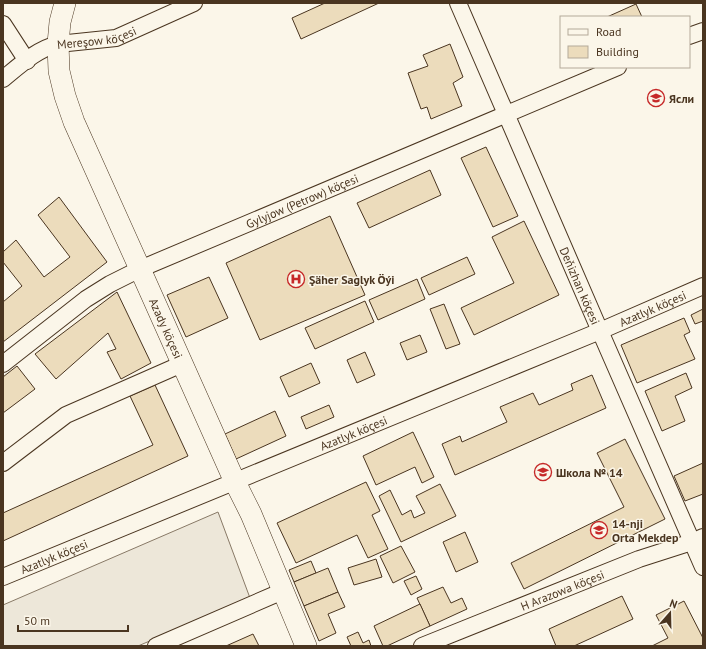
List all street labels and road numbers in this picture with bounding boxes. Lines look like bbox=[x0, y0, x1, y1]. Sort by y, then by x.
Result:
street label: Mereşow köçesi bbox=[56, 22, 138, 52]
street label: Gylyjow (Petrow) köçesi bbox=[243, 170, 360, 231]
street label: Deňizhan köçesi bbox=[557, 245, 604, 327]
street label: Azatlyk köçesi bbox=[617, 287, 688, 329]
street label: Azady köçesi bbox=[146, 296, 186, 361]
street label: Azatlyk köçesi bbox=[318, 412, 389, 453]
street label: Azatlyk köçesi bbox=[18, 535, 90, 577]
street label: H Arazowa köçesi bbox=[518, 566, 606, 613]

